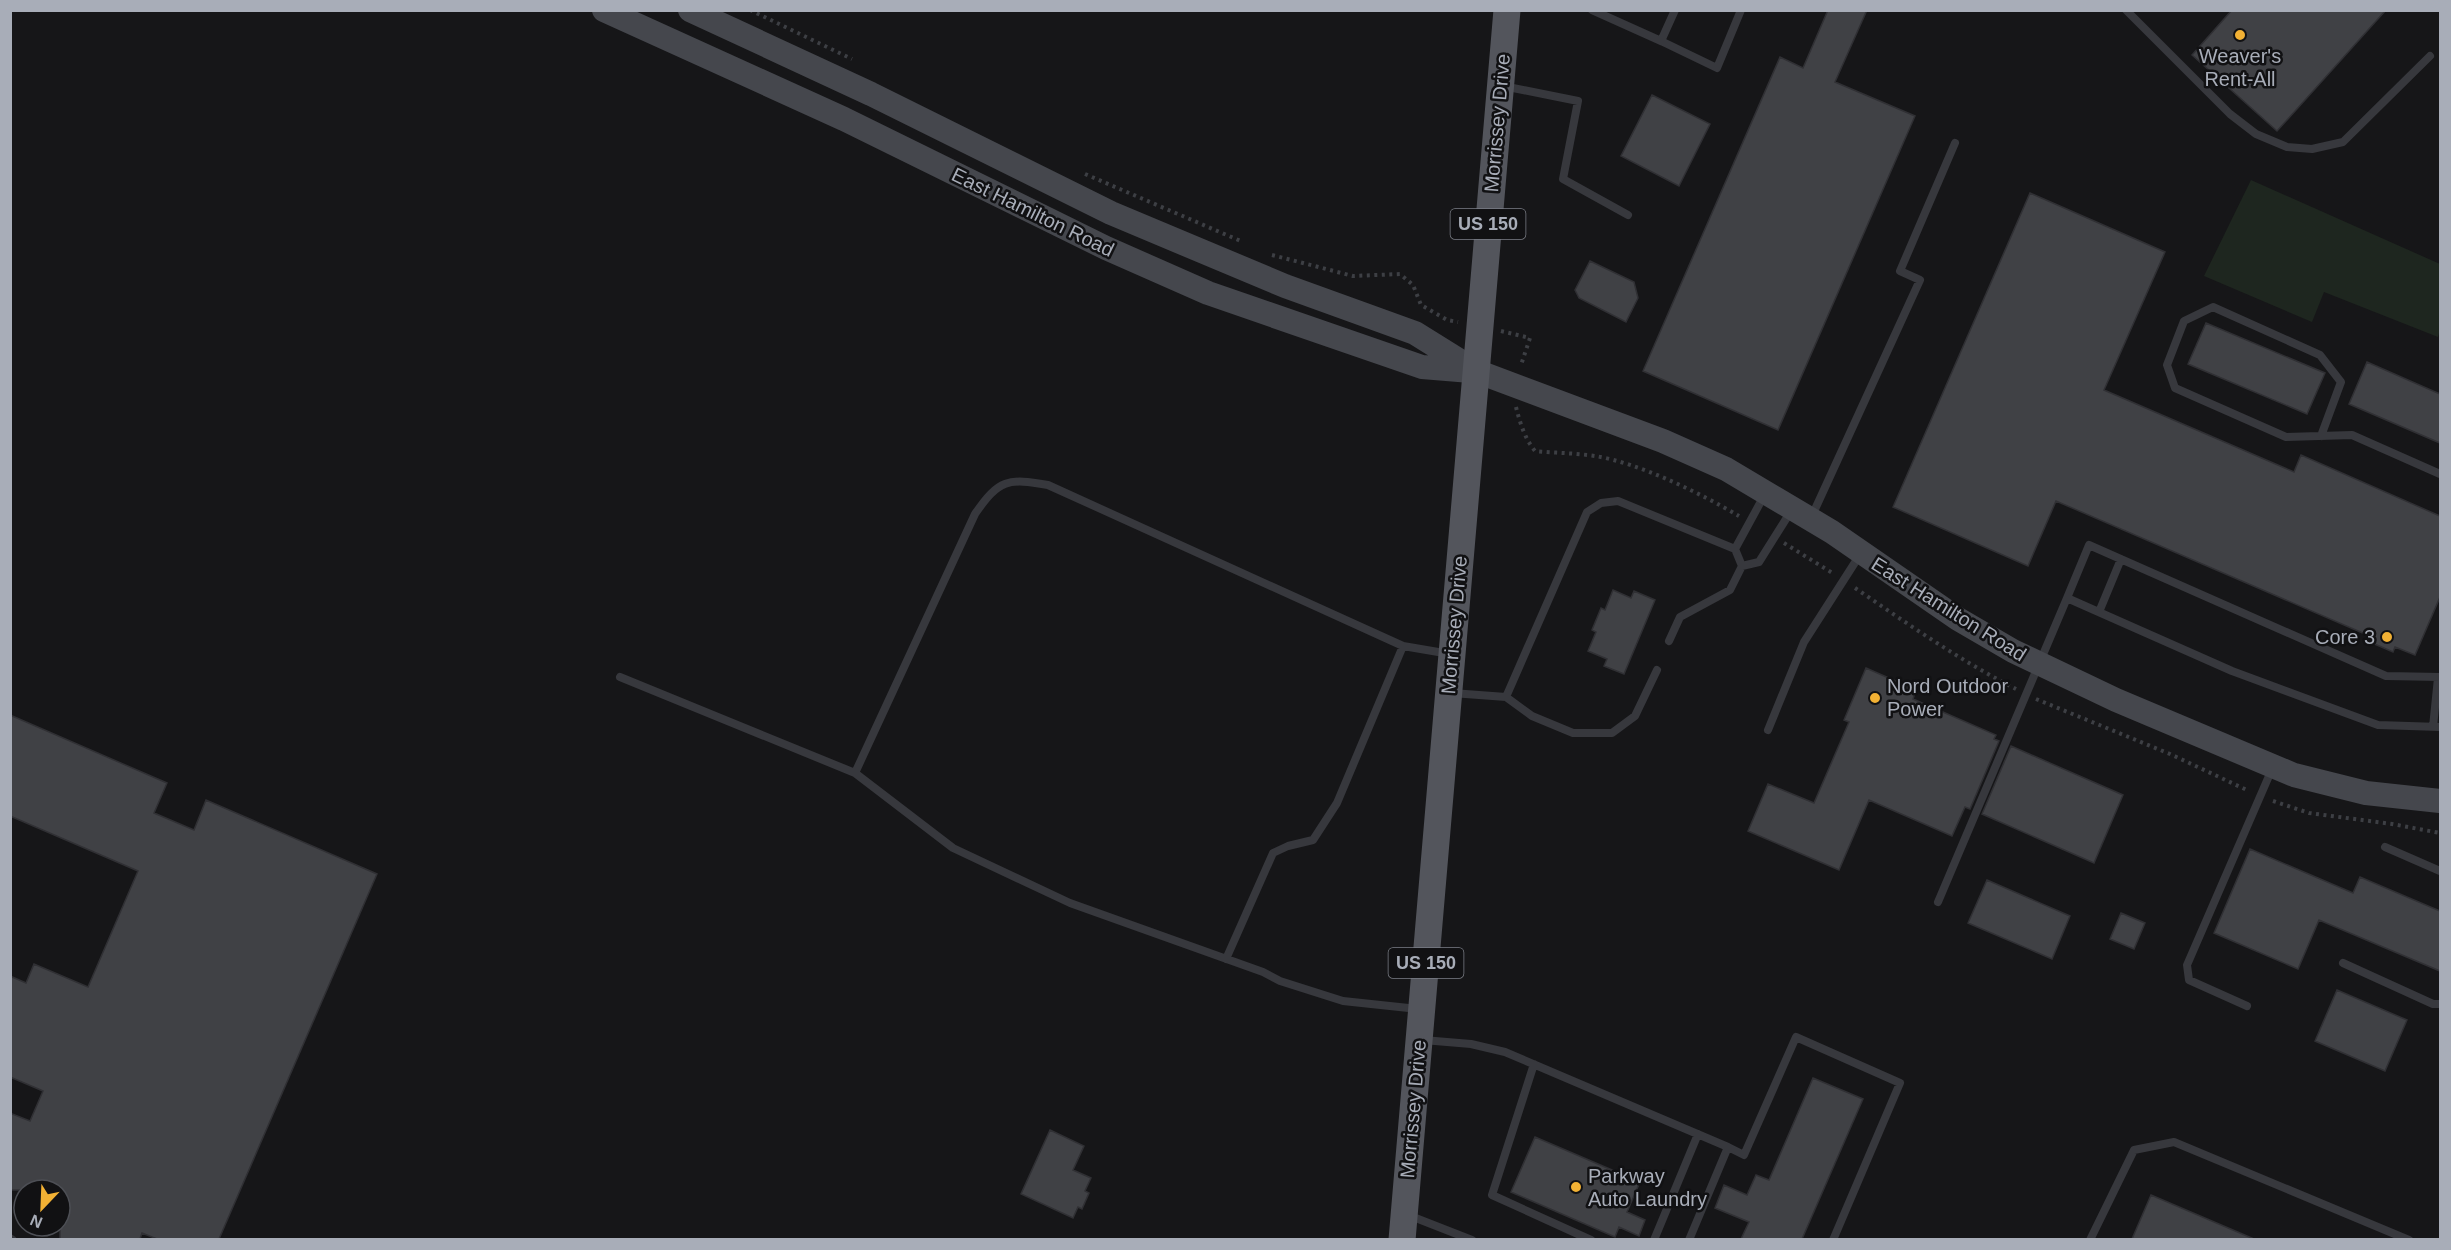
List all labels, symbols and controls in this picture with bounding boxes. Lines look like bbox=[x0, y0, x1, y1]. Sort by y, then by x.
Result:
marker: Weaver's Rent-All bbox=[2233, 28, 2247, 42]
place label: Weaver's Rent-All bbox=[2199, 45, 2281, 90]
street label: Morrissey Drive bbox=[1480, 53, 1514, 193]
street label: East Hamilton Road bbox=[948, 163, 1118, 261]
road number: US 150 bbox=[1450, 209, 1526, 239]
street label: East Hamilton Road bbox=[1868, 553, 2030, 665]
street label: Morrissey Drive bbox=[1437, 555, 1471, 695]
place label: Core 3 bbox=[2315, 626, 2375, 648]
marker: Core 3 bbox=[2380, 630, 2394, 644]
place label: Nord Outdoor Power bbox=[1887, 675, 2009, 720]
marker: Nord Outdoor Power bbox=[1868, 691, 1882, 705]
road number: US 150 bbox=[1388, 948, 1464, 978]
street label: Morrissey Drive bbox=[1396, 1039, 1430, 1179]
place label: Parkway Auto Laundry bbox=[1588, 1165, 1707, 1210]
north arrow bbox=[12, 1178, 72, 1238]
marker: Parkway Auto Laundry bbox=[1569, 1180, 1583, 1194]
text: N bbox=[28, 1211, 45, 1231]

